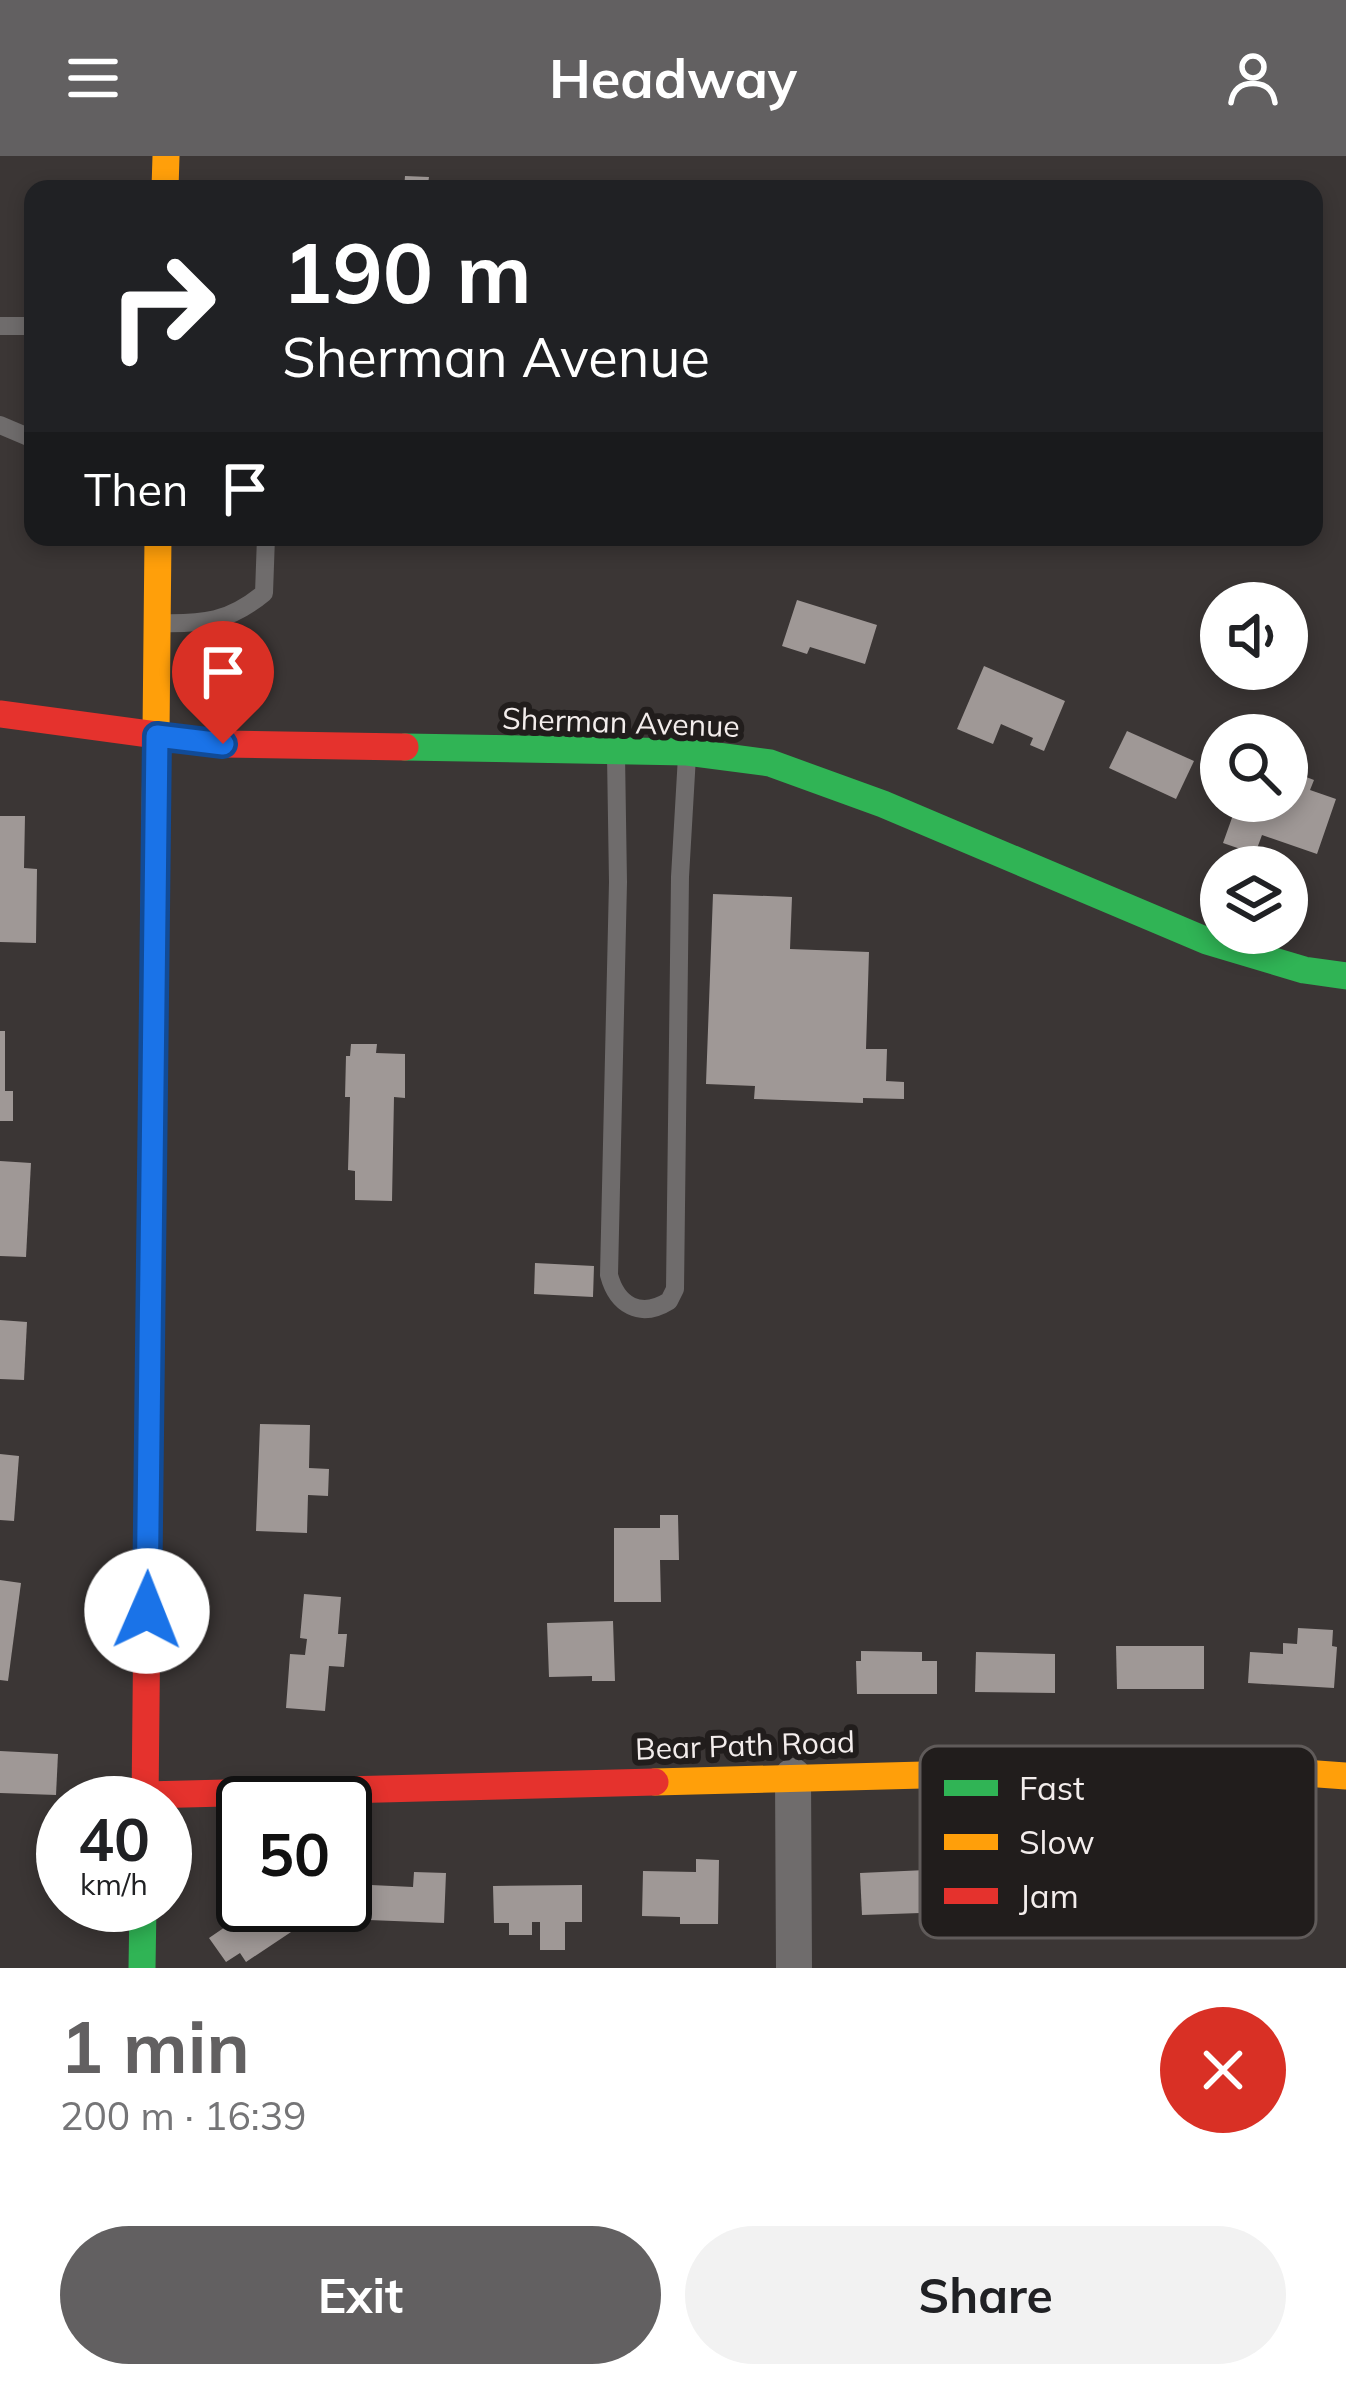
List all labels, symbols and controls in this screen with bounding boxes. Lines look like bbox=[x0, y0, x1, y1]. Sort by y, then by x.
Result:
text: Headway bbox=[549, 44, 797, 112]
icon: menu bbox=[60, 45, 126, 111]
icon: person bbox=[1220, 45, 1286, 111]
text: 190 m bbox=[282, 219, 532, 324]
icon: right bbox=[84, 228, 240, 384]
text: Sherman Avenue bbox=[282, 323, 710, 391]
icon: arrive bbox=[212, 456, 278, 522]
text: Then bbox=[84, 461, 188, 517]
map controls bbox=[1200, 582, 1308, 954]
button: sound bbox=[1200, 582, 1308, 690]
pin bbox=[172, 621, 274, 744]
icon: arrive bbox=[190, 639, 256, 705]
street label: Sherman Avenue bbox=[502, 699, 740, 745]
button: search bbox=[1200, 714, 1308, 822]
button: layers bbox=[1200, 846, 1308, 954]
position arrow bbox=[84, 1548, 210, 1674]
street label: Bear Path Road bbox=[635, 1722, 855, 1768]
legend bbox=[920, 1746, 1316, 1938]
text: Fast bbox=[1019, 1767, 1084, 1808]
speed limit sign: 50 bbox=[216, 1776, 372, 1932]
text: 40 bbox=[78, 1801, 150, 1876]
text: Slow bbox=[1019, 1821, 1095, 1862]
text: km/h bbox=[80, 1865, 148, 1903]
text: Jam bbox=[1019, 1875, 1079, 1916]
text: 1 min bbox=[60, 2001, 250, 2091]
button: close bbox=[1160, 2007, 1286, 2133]
text: 200 m · 16:39 bbox=[60, 2091, 306, 2140]
button: Exit bbox=[60, 2226, 661, 2364]
button: Share bbox=[685, 2226, 1286, 2364]

